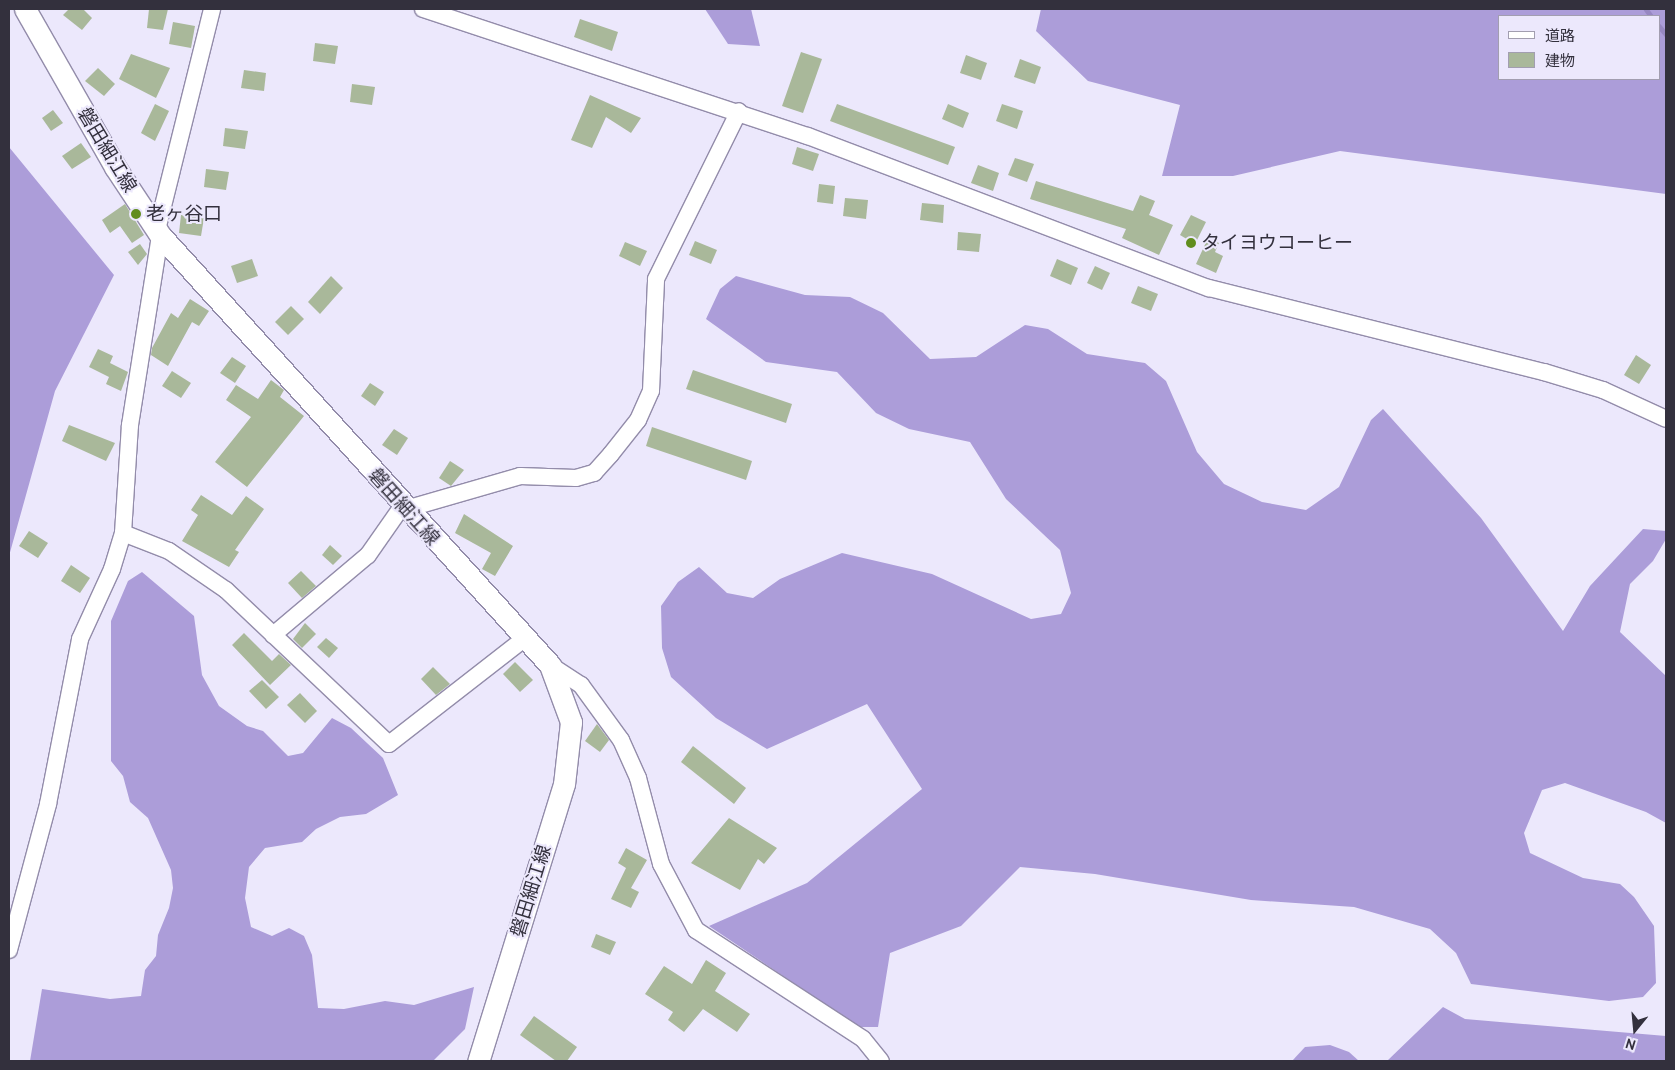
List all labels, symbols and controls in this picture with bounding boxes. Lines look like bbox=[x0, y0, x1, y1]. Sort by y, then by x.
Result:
legend bbox=[1498, 15, 1660, 80]
text: 道路 bbox=[1545, 27, 1575, 45]
text: 建物 bbox=[1545, 52, 1575, 70]
street label: 磐田細江線 bbox=[73, 103, 141, 197]
place label: 老ヶ谷口 bbox=[146, 203, 222, 225]
marker: 老ヶ谷口 bbox=[130, 208, 142, 220]
place label: タイヨウコーヒー bbox=[1201, 232, 1353, 254]
marker: タイヨウコーヒー bbox=[1185, 237, 1197, 249]
street label: 磐田細江線 bbox=[364, 464, 444, 550]
street label: 磐田細江線 bbox=[506, 842, 556, 940]
north arrow bbox=[1610, 1005, 1660, 1055]
text: N bbox=[1623, 1034, 1638, 1054]

